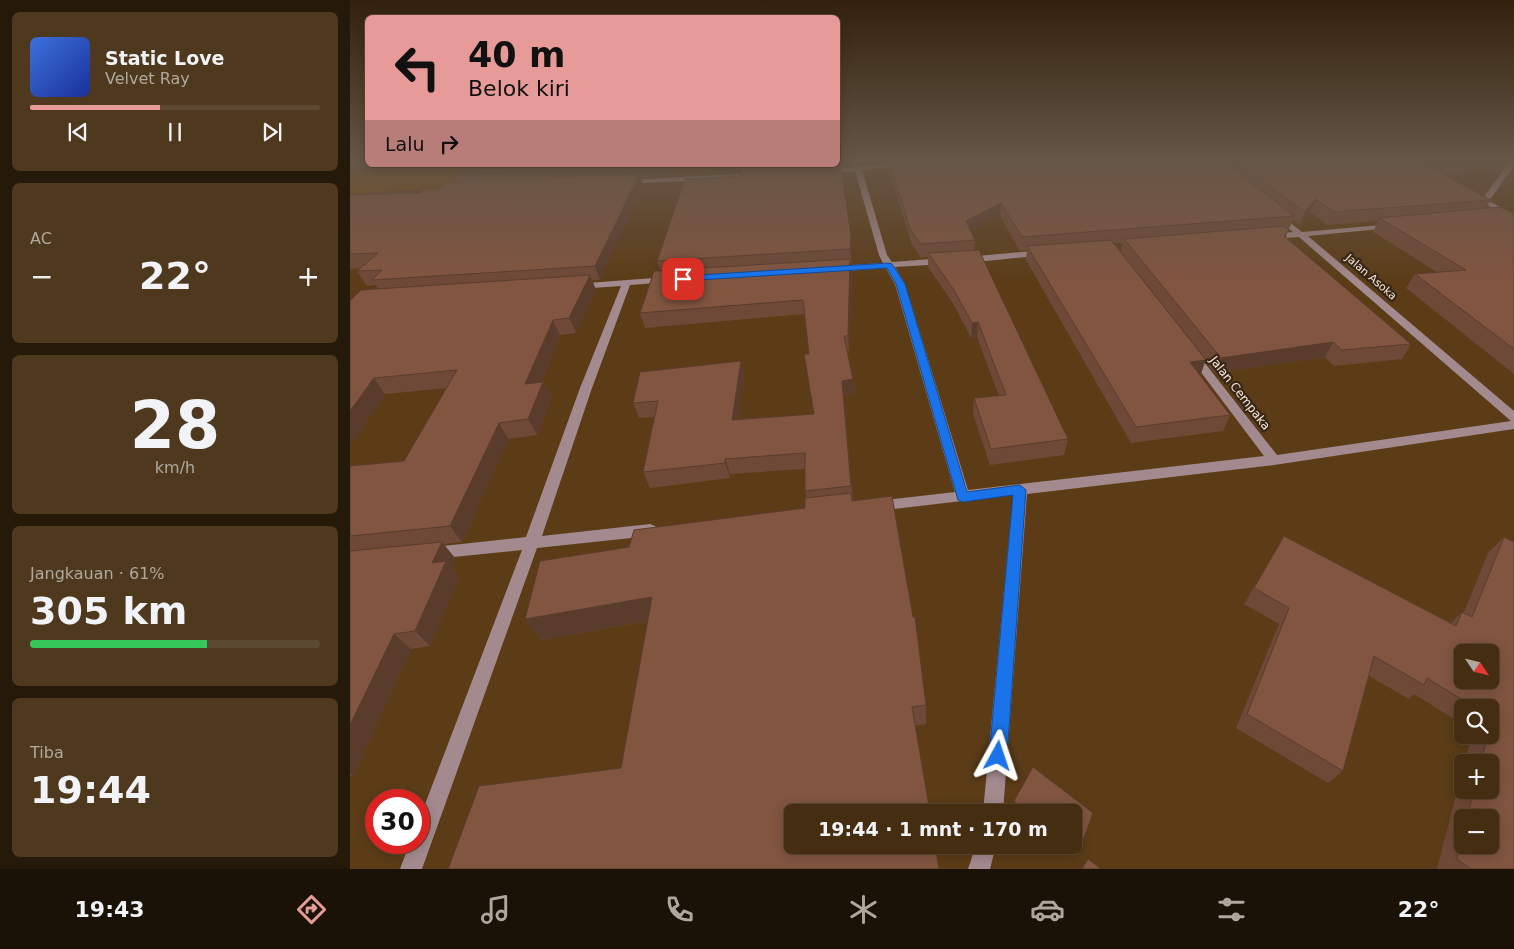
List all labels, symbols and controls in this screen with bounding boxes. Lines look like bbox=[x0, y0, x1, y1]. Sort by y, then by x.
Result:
icon: left bbox=[385, 35, 450, 100]
text: 40 m bbox=[468, 35, 565, 75]
text: Static Love bbox=[105, 47, 225, 69]
text: Velvet Ray bbox=[105, 69, 190, 88]
text: Belok kiri bbox=[468, 76, 570, 101]
icon: previous bbox=[64, 118, 92, 146]
icon: pause bbox=[161, 118, 189, 146]
icon: next bbox=[258, 118, 286, 146]
icon: right bbox=[435, 130, 463, 158]
text: Lalu bbox=[385, 133, 425, 155]
text: AC bbox=[30, 229, 52, 248]
street label: Jalan Asoka bbox=[1342, 251, 1399, 303]
text: 22° bbox=[139, 254, 211, 298]
pin bbox=[662, 258, 704, 300]
text: − bbox=[30, 260, 53, 293]
text: + bbox=[297, 260, 320, 293]
icon: arrive bbox=[669, 265, 697, 293]
street label: Jalan Cempaka bbox=[1206, 353, 1273, 433]
text: 28 bbox=[130, 388, 220, 463]
text: km/h bbox=[155, 458, 195, 477]
text: Jangkauan · 61% bbox=[30, 564, 165, 583]
text: 305 km bbox=[30, 589, 187, 633]
north arrow bbox=[1454, 644, 1499, 689]
map controls bbox=[1454, 644, 1499, 854]
button: search bbox=[1454, 699, 1499, 744]
position arrow bbox=[971, 729, 1023, 781]
text: Tiba bbox=[30, 743, 64, 762]
button: + bbox=[1454, 754, 1499, 799]
text: 19:44 bbox=[30, 768, 151, 812]
speed limit sign: 30 bbox=[365, 789, 430, 854]
button: − bbox=[1454, 809, 1499, 854]
text: 19:44 · 1 mnt · 170 m bbox=[818, 818, 1048, 840]
icon: directions bbox=[294, 892, 329, 927]
icon: music bbox=[478, 892, 513, 927]
icon: phone bbox=[662, 892, 697, 927]
icon: climate bbox=[846, 892, 881, 927]
icon: car bbox=[1030, 892, 1065, 927]
icon: filters bbox=[1214, 892, 1249, 927]
text: 19:43 bbox=[75, 897, 145, 922]
text: 22° bbox=[1398, 897, 1439, 922]

